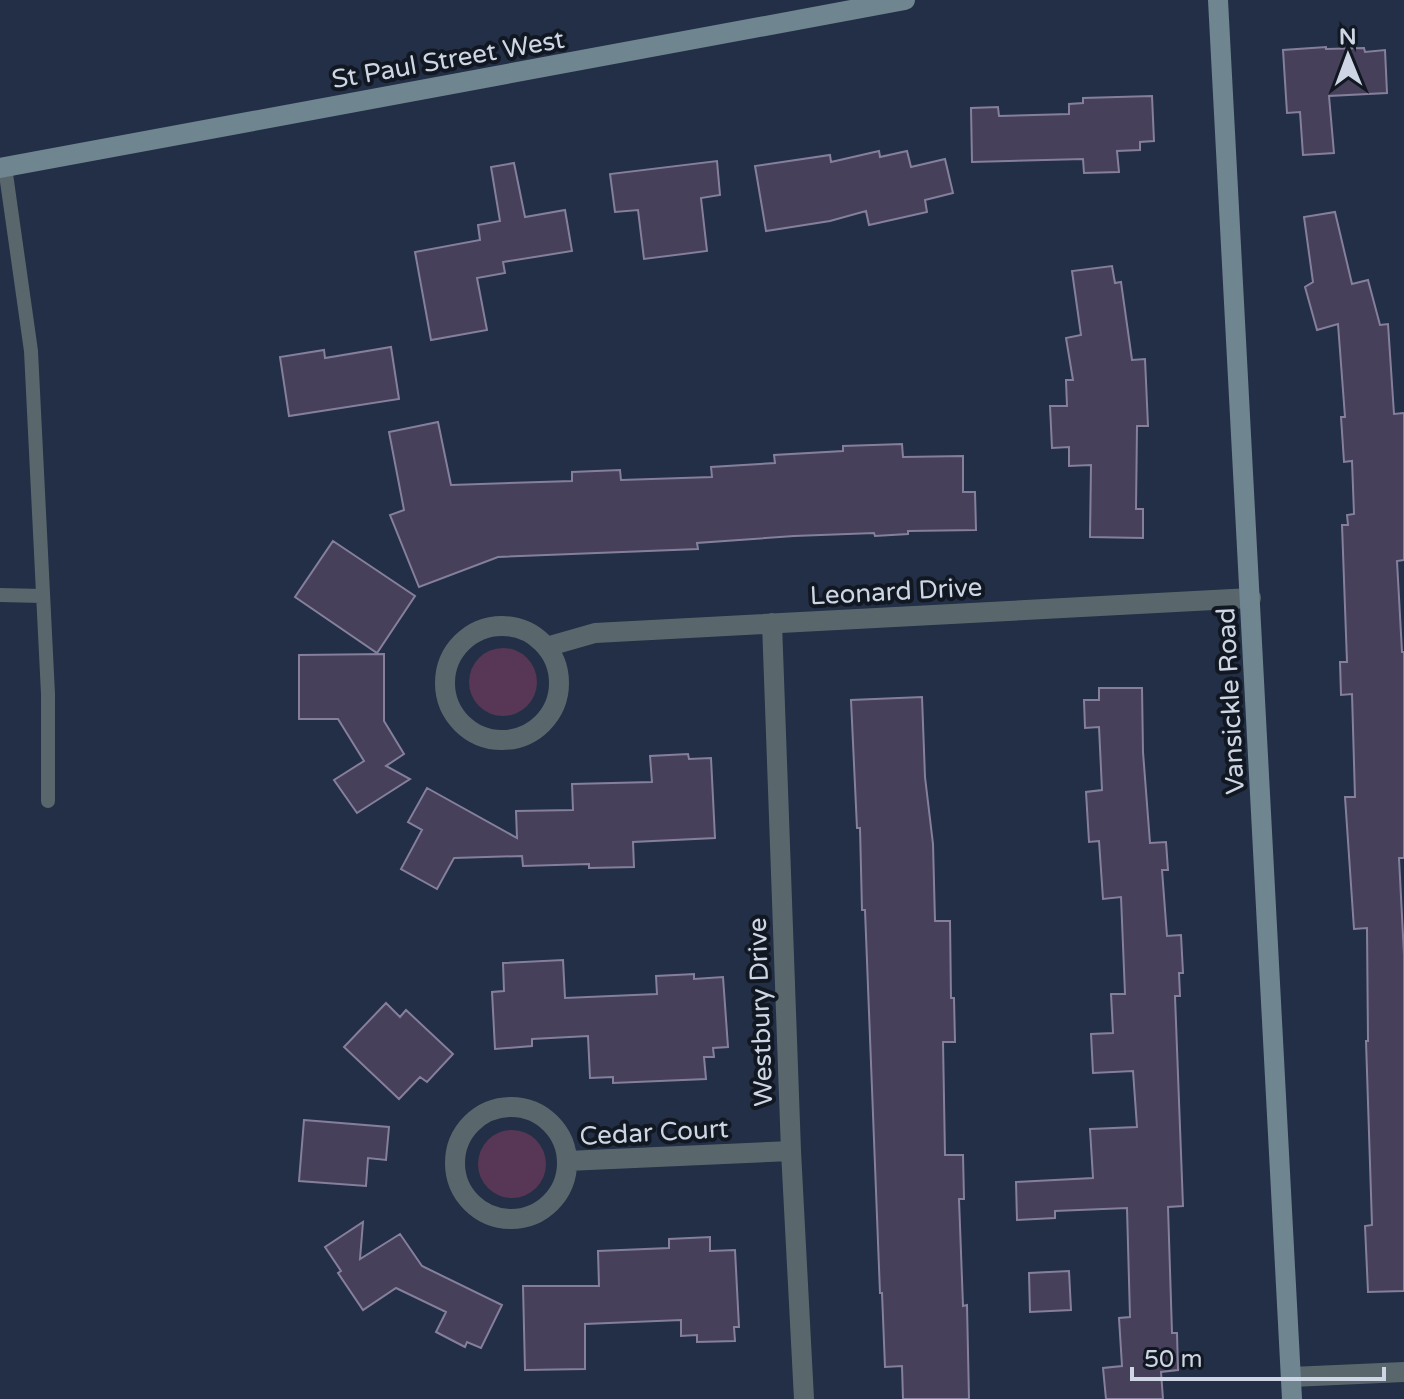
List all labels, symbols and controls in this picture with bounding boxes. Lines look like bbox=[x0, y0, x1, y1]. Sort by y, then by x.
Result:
north arrow bbox=[1308, 16, 1388, 96]
street label: St Paul Street West bbox=[329, 24, 567, 95]
text: N bbox=[1339, 24, 1357, 50]
street label: Leonard Drive bbox=[809, 572, 983, 611]
street label: Vansickle Road bbox=[1210, 607, 1251, 795]
street label: Westbury Drive bbox=[742, 917, 779, 1107]
street label: Cedar Court bbox=[579, 1113, 729, 1152]
scale bar bbox=[1132, 1331, 1384, 1381]
text: 50 m bbox=[1144, 1345, 1202, 1374]

